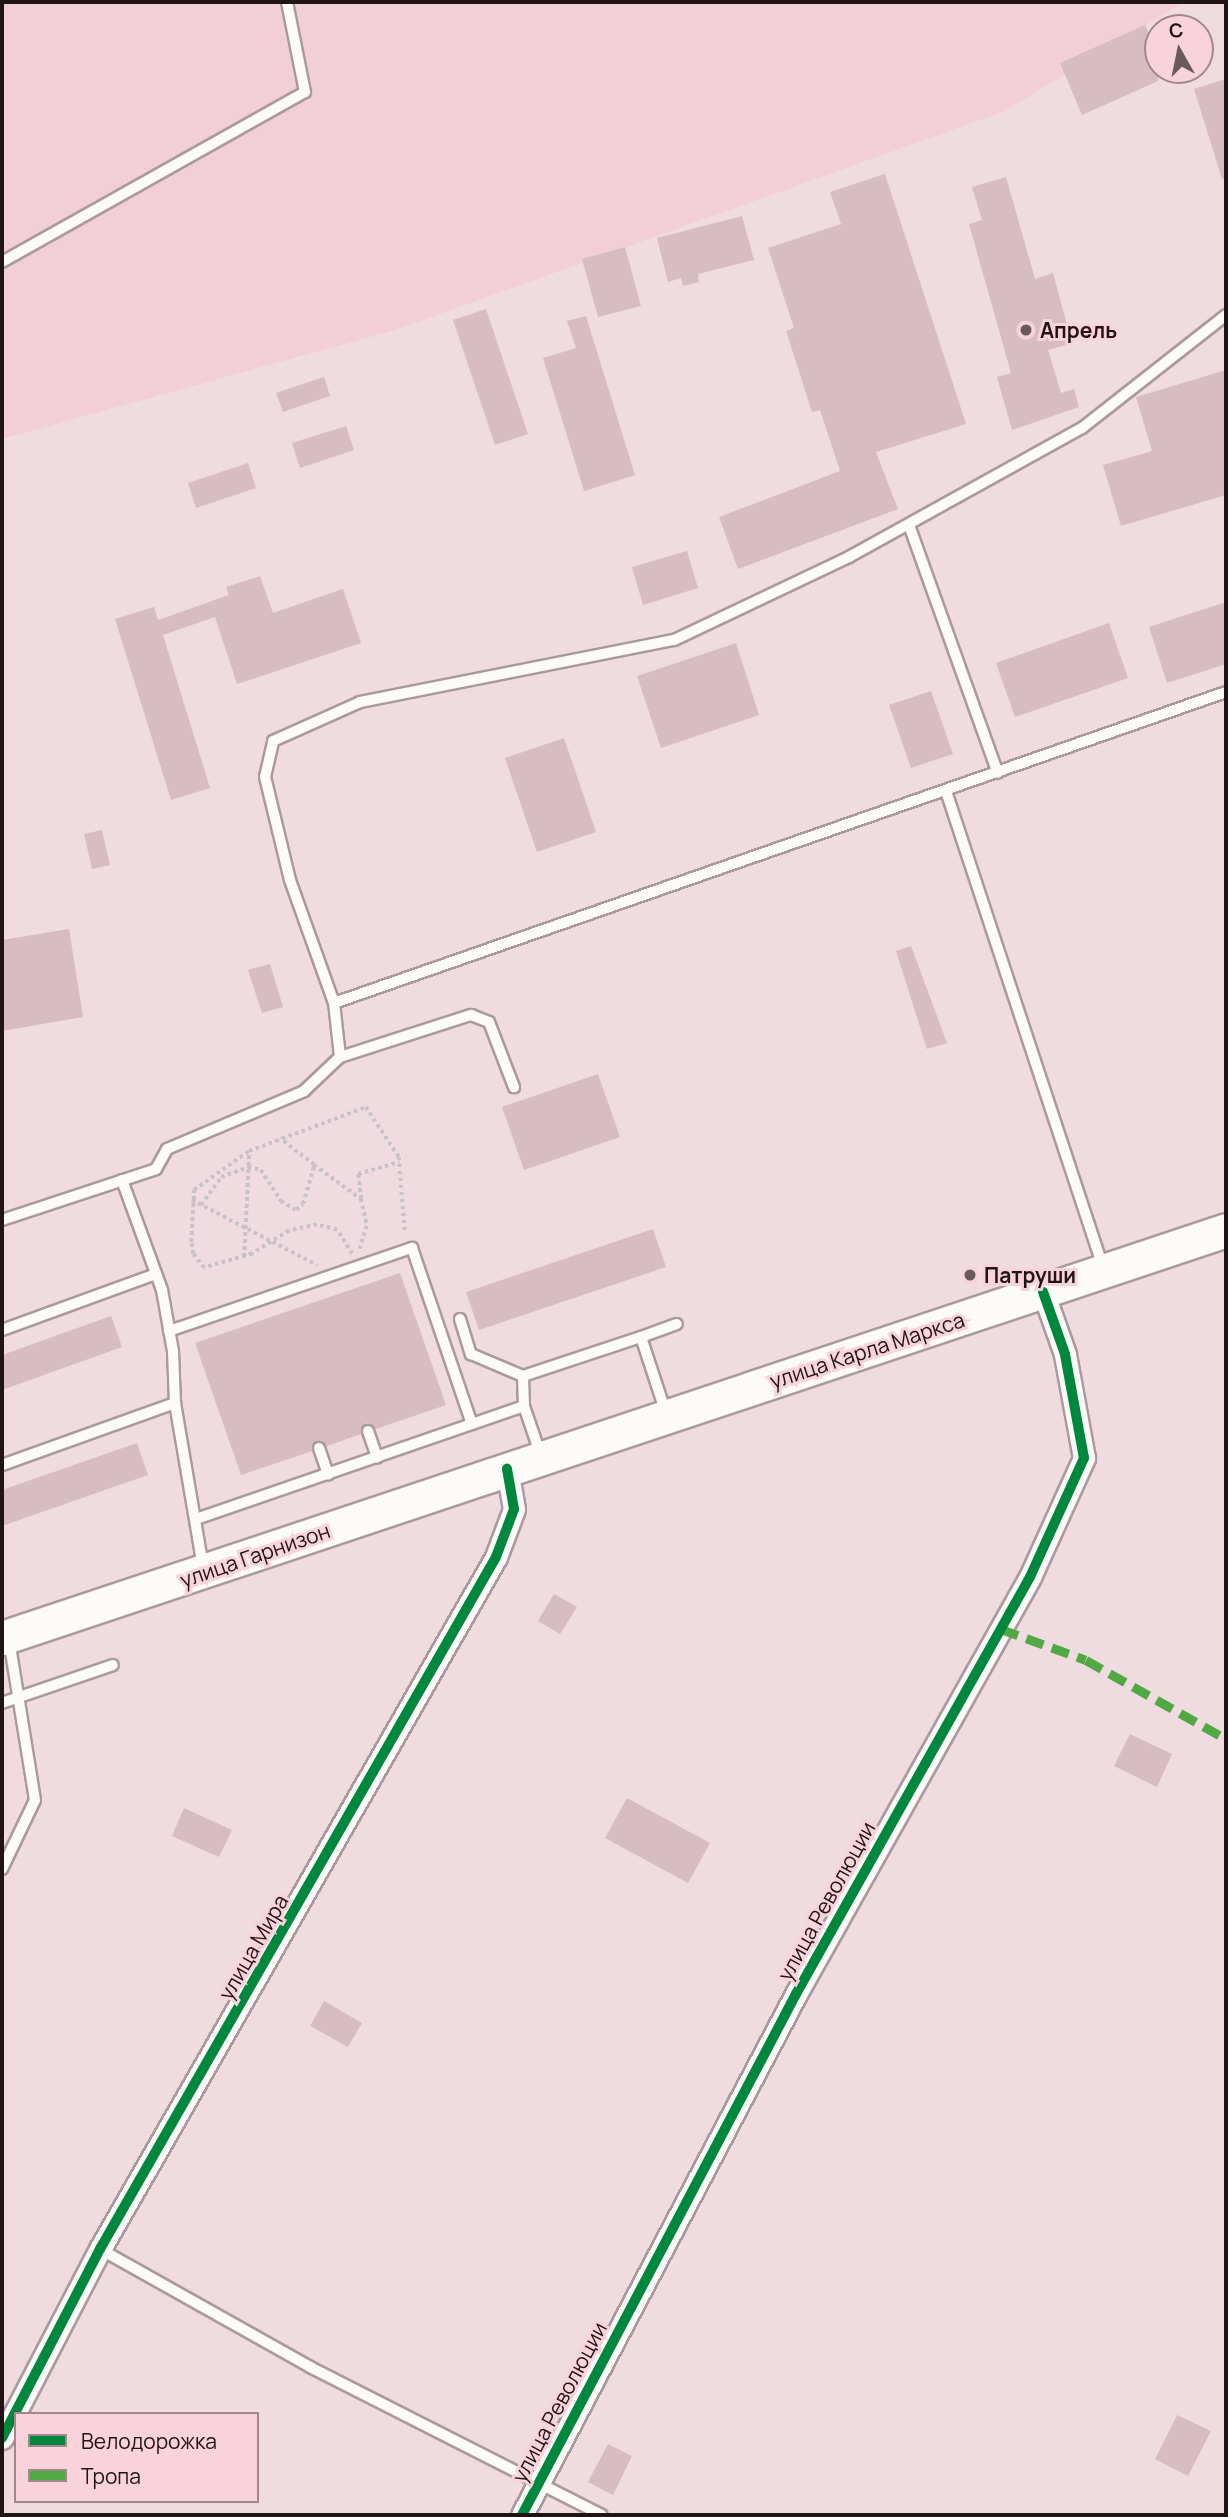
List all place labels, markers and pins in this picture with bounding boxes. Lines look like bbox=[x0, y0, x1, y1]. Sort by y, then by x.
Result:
place label: Апрель bbox=[1040, 317, 1117, 343]
marker: Апрель bbox=[1018, 322, 1034, 338]
place label: Патруши bbox=[984, 1262, 1076, 1288]
marker: Патруши bbox=[962, 1267, 978, 1283]

